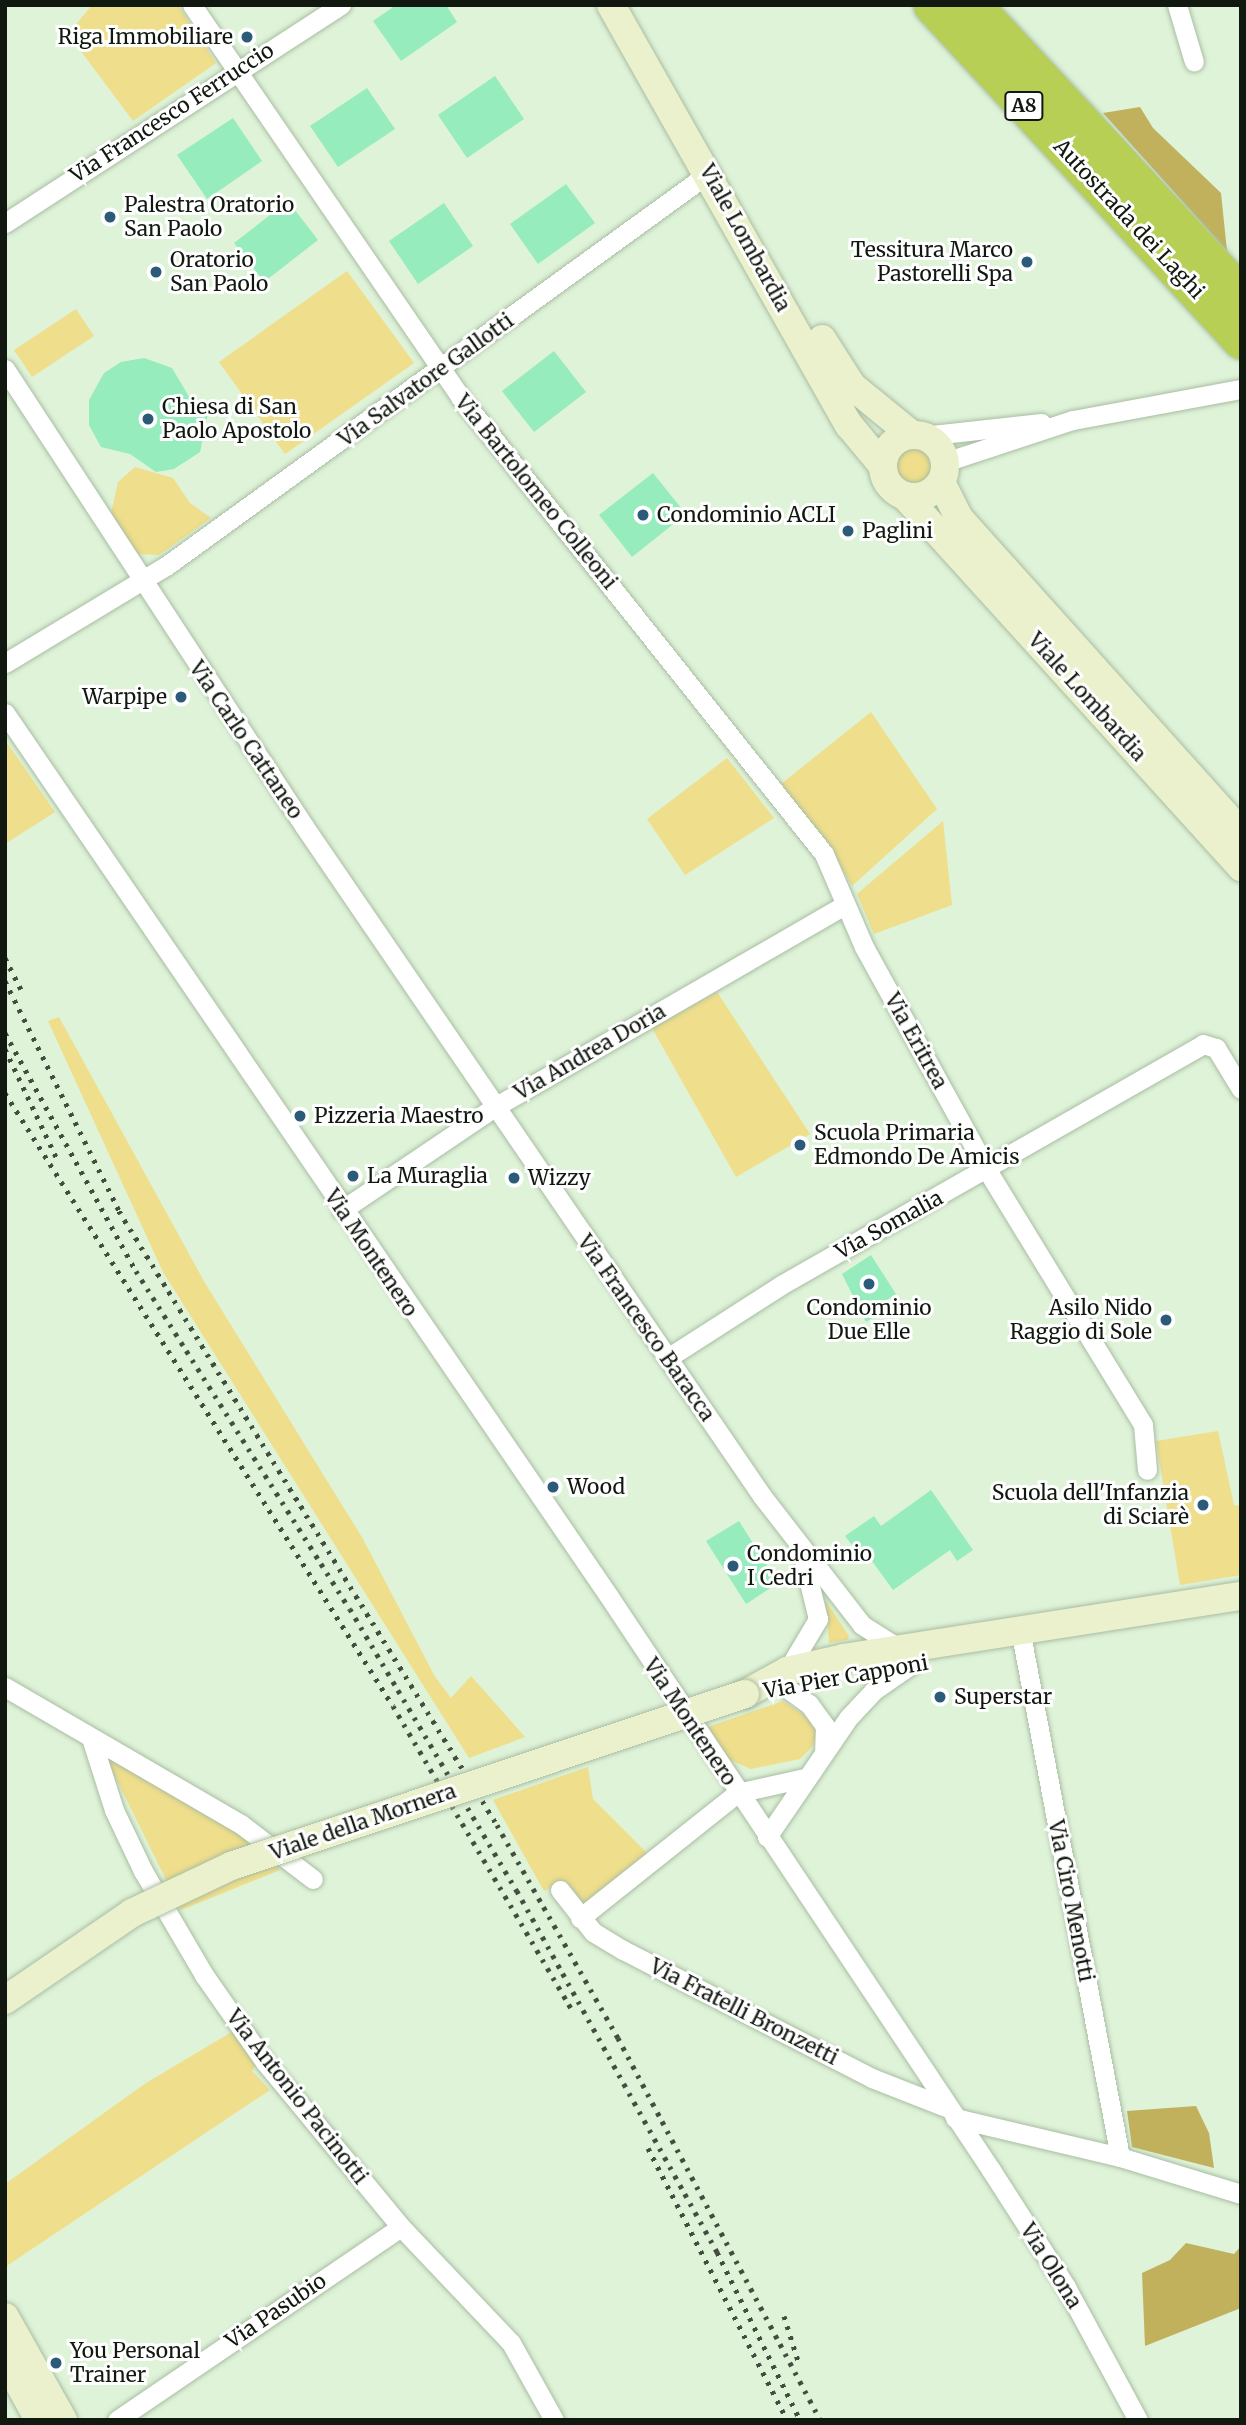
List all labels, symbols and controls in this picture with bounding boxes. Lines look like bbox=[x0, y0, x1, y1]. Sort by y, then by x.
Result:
place label: Riga Immobiliare bbox=[58, 24, 233, 50]
marker: Riga Immobiliare bbox=[239, 29, 255, 45]
street label: Via Francesco Ferruccio bbox=[65, 38, 279, 188]
road number: A8 bbox=[1003, 90, 1045, 122]
street label: Autostrada dei Laghi bbox=[1048, 134, 1210, 304]
street label: Viale Lombardia bbox=[694, 160, 796, 316]
place label: Palestra Oratorio San Paolo bbox=[124, 192, 294, 242]
marker: Palestra Oratorio San Paolo bbox=[102, 209, 118, 225]
place label: Tessitura Marco Pastorelli Spa bbox=[851, 237, 1013, 287]
place label: Oratorio San Paolo bbox=[170, 247, 268, 297]
marker: Tessitura Marco Pastorelli Spa bbox=[1019, 254, 1035, 270]
marker: Oratorio San Paolo bbox=[148, 264, 164, 280]
street label: Via Salvatore Gallotti bbox=[334, 308, 518, 452]
street label: Via Bartolomeo Colleoni bbox=[450, 390, 622, 594]
place label: Chiesa di San Paolo Apostolo bbox=[162, 394, 311, 444]
marker: Chiesa di San Paolo Apostolo bbox=[140, 411, 156, 427]
place label: Condominio ACLI bbox=[657, 502, 836, 528]
marker: Condominio ACLI bbox=[635, 507, 651, 523]
place label: Paglini bbox=[862, 518, 933, 544]
marker: Paglini bbox=[840, 523, 856, 539]
street label: Viale Lombardia bbox=[1023, 628, 1151, 766]
street label: Via Carlo Cattaneo bbox=[184, 656, 308, 824]
place label: Warpipe bbox=[82, 684, 167, 710]
marker: Warpipe bbox=[173, 689, 189, 705]
street label: Via Eritrea bbox=[879, 989, 953, 1093]
street label: Via Andrea Doria bbox=[510, 999, 670, 1105]
place label: Pizzeria Maestro bbox=[314, 1103, 484, 1129]
marker: Pizzeria Maestro bbox=[292, 1108, 308, 1124]
place label: Scuola Primaria Edmondo De Amicis bbox=[814, 1120, 1019, 1170]
marker: Scuola Primaria Edmondo De Amicis bbox=[792, 1137, 808, 1153]
place label: La Muraglia bbox=[367, 1163, 488, 1189]
place label: Wizzy bbox=[528, 1165, 591, 1191]
marker: La Muraglia bbox=[345, 1168, 361, 1184]
marker: Wizzy bbox=[506, 1170, 522, 1186]
street label: Via Montenero bbox=[319, 1185, 423, 1321]
street label: Via Somalia bbox=[831, 1185, 947, 1265]
street label: Via Francesco Baracca bbox=[572, 1230, 720, 1426]
marker: Condominio Due Elle bbox=[861, 1276, 877, 1292]
place label: Condominio Due Elle bbox=[806, 1295, 932, 1345]
place label: Asilo Nido Raggio di Sole bbox=[1010, 1295, 1152, 1345]
marker: Asilo Nido Raggio di Sole bbox=[1158, 1312, 1174, 1328]
place label: Wood bbox=[567, 1474, 625, 1500]
marker: Wood bbox=[545, 1479, 561, 1495]
place label: Scuola dell'Infanzia di Sciarè bbox=[992, 1480, 1189, 1530]
marker: Scuola dell'Infanzia di Sciarè bbox=[1195, 1497, 1211, 1513]
place label: Condominio I Cedri bbox=[747, 1541, 872, 1591]
marker: Condominio I Cedri bbox=[725, 1558, 741, 1574]
street label: Via Pier Capponi bbox=[762, 1650, 930, 1704]
street label: Via Montenero bbox=[638, 1654, 742, 1790]
place label: Superstar bbox=[954, 1684, 1052, 1710]
marker: Superstar bbox=[932, 1689, 948, 1705]
street label: Viale della Mornera bbox=[267, 1778, 459, 1866]
street label: Via Ciro Menotti bbox=[1043, 1818, 1099, 1984]
street label: Via Fratelli Bronzetti bbox=[646, 1954, 842, 2070]
street label: Via Antonio Pacinotti bbox=[221, 2005, 373, 2189]
street label: Via Olona bbox=[1015, 2219, 1087, 2313]
street label: Via Pasubio bbox=[221, 2268, 331, 2354]
place label: You Personal Trainer bbox=[70, 2338, 200, 2388]
marker: You Personal Trainer bbox=[48, 2355, 64, 2371]

